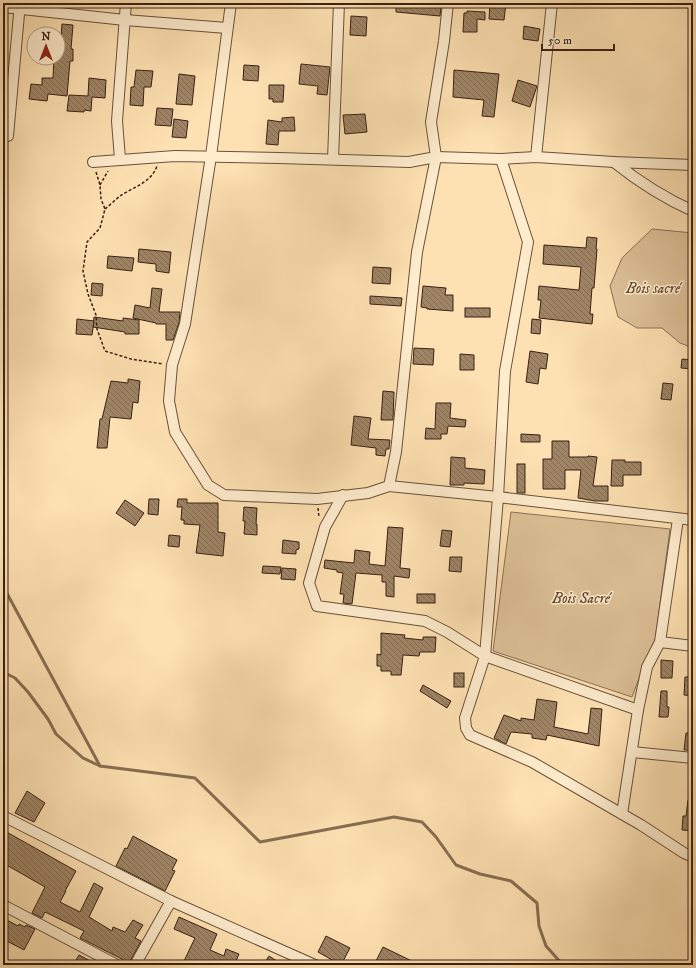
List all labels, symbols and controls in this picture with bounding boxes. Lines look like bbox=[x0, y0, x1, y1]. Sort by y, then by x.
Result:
north arrow bbox=[26, 26, 66, 66]
scale bar bbox=[542, 26, 614, 52]
text: N bbox=[41, 30, 51, 44]
text: 50 m bbox=[548, 33, 572, 48]
park label: Bois sacré bbox=[625, 279, 683, 298]
park label: Bois Sacré bbox=[551, 589, 613, 608]

